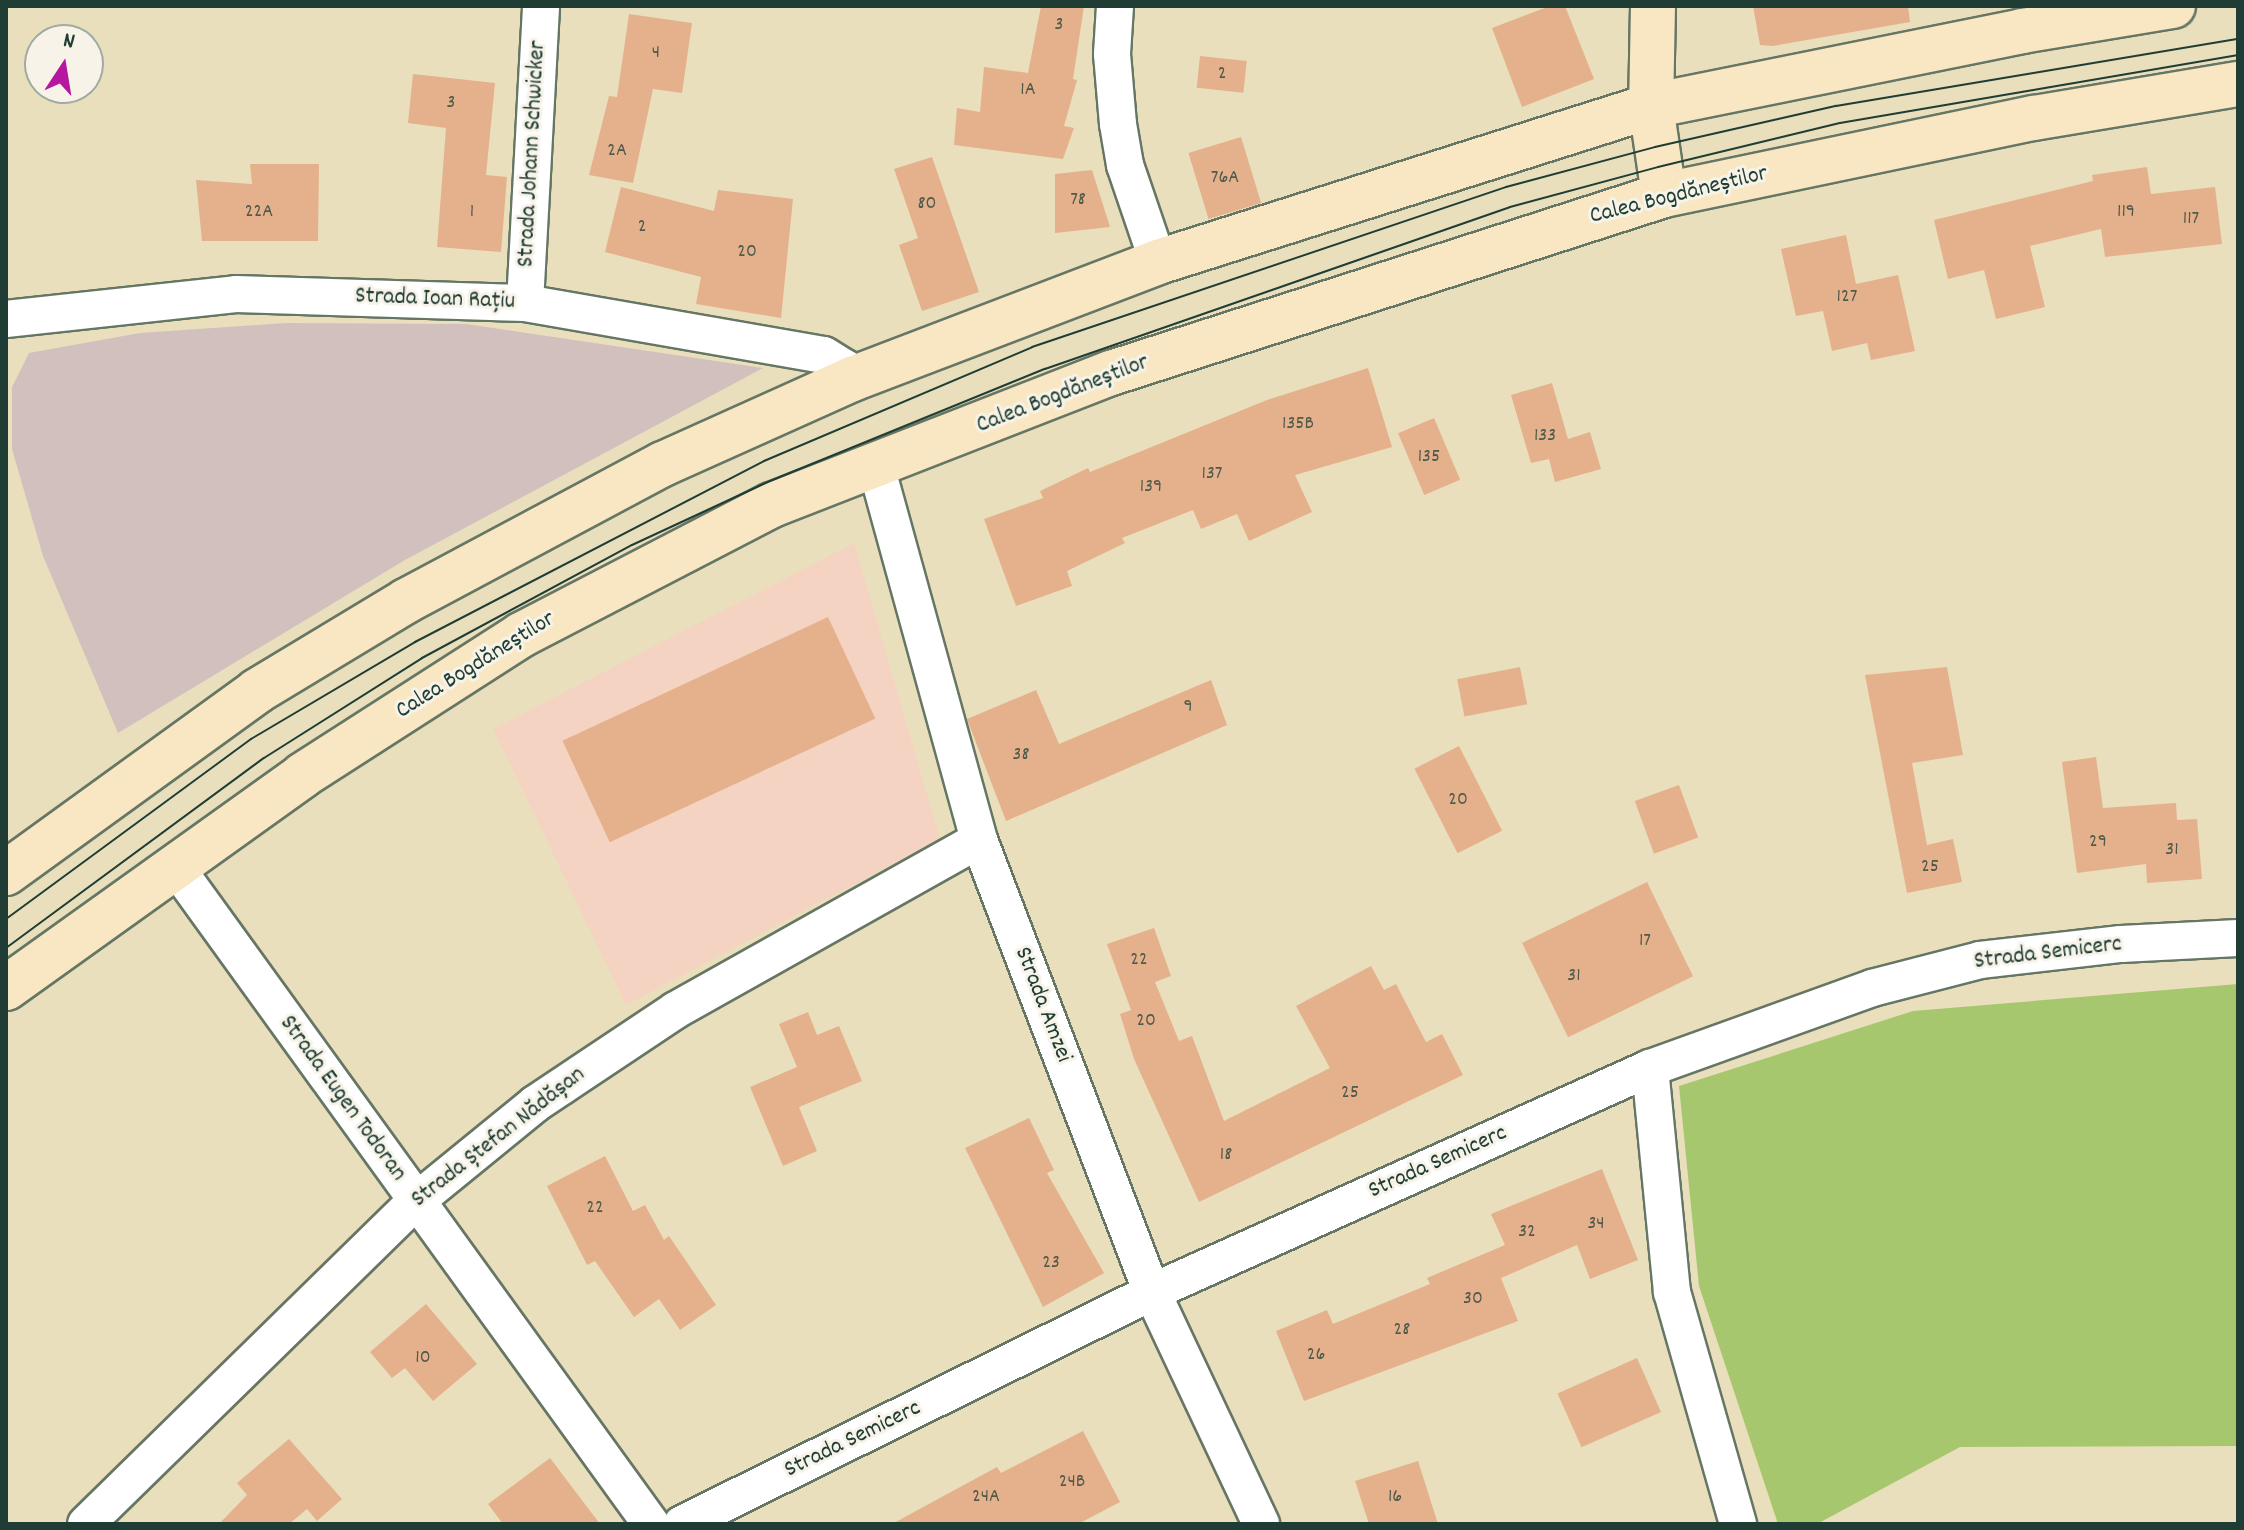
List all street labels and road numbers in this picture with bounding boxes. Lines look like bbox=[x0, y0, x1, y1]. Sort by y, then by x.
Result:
street label: Strada Johann Schwicker bbox=[513, 40, 553, 268]
street label: Calea Bogdăneștilor bbox=[1587, 160, 1771, 232]
street label: Strada Ioan Rațiu bbox=[354, 283, 516, 317]
street label: Calea Bogdăneștilor bbox=[973, 349, 1153, 441]
street label: Calea Bogdăneștilor bbox=[391, 606, 561, 726]
street label: Strada Semicerc bbox=[1973, 931, 2123, 977]
street label: Strada Amzei bbox=[1007, 943, 1077, 1067]
street label: Strada Eugen Todoran bbox=[272, 1011, 412, 1187]
street label: Strada Ștefan Nădășan bbox=[406, 1061, 592, 1215]
street label: Strada Semicerc bbox=[1364, 1120, 1512, 1206]
street label: Strada Semicerc bbox=[780, 1395, 926, 1485]

